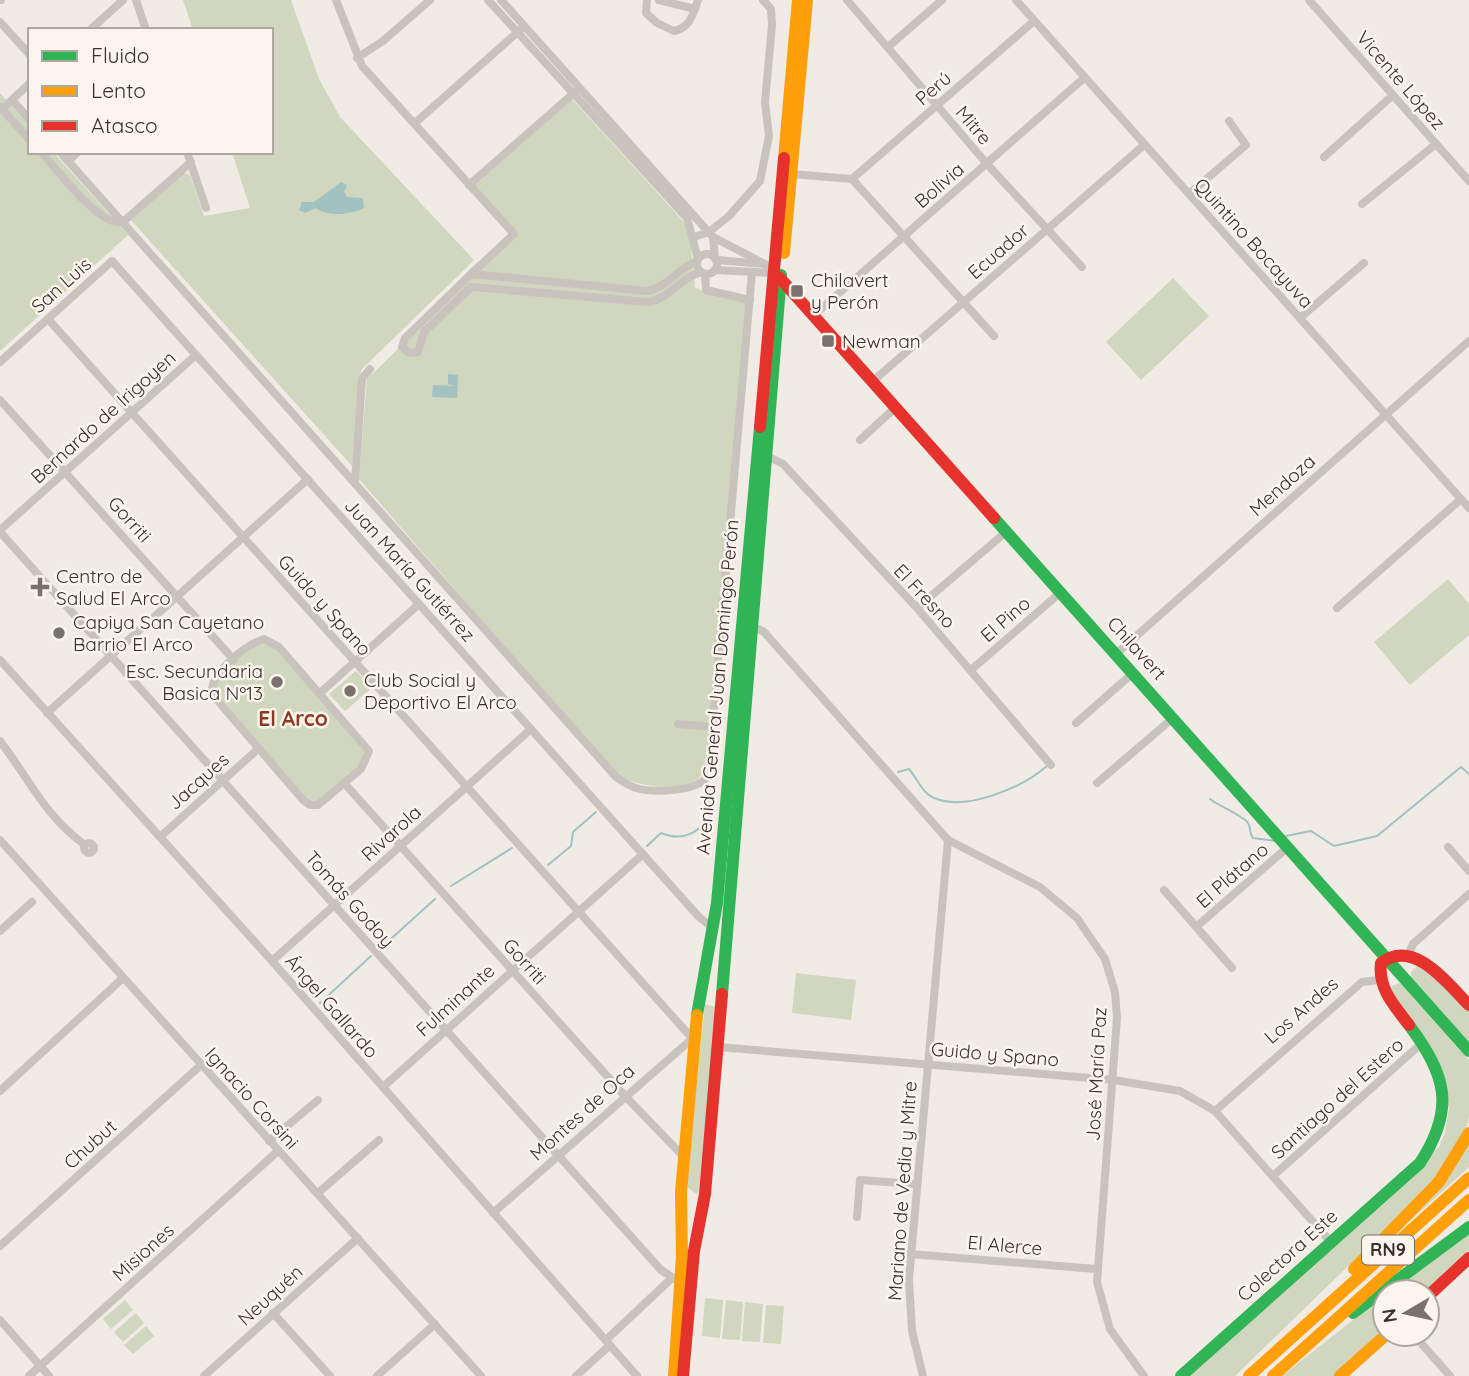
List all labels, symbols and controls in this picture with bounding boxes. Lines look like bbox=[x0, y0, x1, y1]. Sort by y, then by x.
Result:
street label: Vicente López bbox=[1351, 26, 1451, 134]
legend bbox=[28, 28, 273, 154]
text: Fluido bbox=[91, 42, 149, 68]
street label: Perú bbox=[910, 66, 956, 110]
text: Lento bbox=[91, 77, 146, 103]
street label: Mitre bbox=[951, 100, 997, 150]
text: Atasco bbox=[91, 112, 158, 138]
street label: Bolivia bbox=[909, 157, 969, 213]
street label: Quintino Bocayuva bbox=[1189, 173, 1319, 313]
street label: Ecuador bbox=[963, 217, 1034, 284]
street label: San Luis bbox=[26, 252, 96, 318]
place label: Chilavert y Perón bbox=[811, 268, 888, 314]
marker: Chilavert y Perón bbox=[789, 283, 805, 299]
place label: Newman bbox=[842, 329, 921, 353]
marker: Newman bbox=[820, 333, 836, 349]
street label: Bernardo de Irigoyen bbox=[26, 346, 180, 488]
street label: Mendoza bbox=[1244, 449, 1320, 521]
street label: Gorriti bbox=[103, 491, 157, 547]
street label: Juan María Gutiérrez bbox=[340, 494, 480, 646]
street label: Avenida General Juan Domingo Perón bbox=[690, 518, 744, 856]
street label: Guido y Spano bbox=[273, 549, 377, 661]
street label: El Fresno bbox=[889, 559, 961, 633]
place label: Centro de Salud El Arco bbox=[56, 564, 171, 610]
marker: Centro de Salud El Arco bbox=[30, 577, 50, 597]
street label: El Pino bbox=[975, 591, 1035, 647]
place label: Capiya San Cayetano Barrio El Arco bbox=[73, 610, 264, 656]
street label: Chilavert bbox=[1102, 611, 1172, 685]
marker: Capiya San Cayetano Barrio El Arco bbox=[51, 625, 67, 641]
place label: Esc. Secundaria Basica Nº13 bbox=[126, 659, 263, 705]
place label: Club Social y Deportivo El Arco bbox=[364, 668, 517, 714]
marker: Esc. Secundaria Basica Nº13 bbox=[269, 674, 285, 690]
marker: Club Social y Deportivo El Arco bbox=[342, 683, 358, 699]
district label: El Arco bbox=[258, 705, 328, 731]
street label: Jacques bbox=[162, 747, 234, 815]
street label: Rivarola bbox=[356, 800, 426, 866]
street label: El Plátano bbox=[1191, 837, 1273, 913]
street label: Tomás Godoy bbox=[300, 846, 400, 952]
street label: Gorriti bbox=[498, 933, 552, 989]
street label: Ángel Gallardo bbox=[280, 949, 384, 1063]
street label: Fulminante bbox=[411, 958, 499, 1042]
street label: Los Andes bbox=[1259, 971, 1343, 1049]
street label: José María Paz bbox=[1081, 1006, 1111, 1142]
street label: Santiago del Estero bbox=[1266, 1032, 1408, 1164]
street label: Guido y Spano bbox=[930, 1036, 1060, 1072]
street label: Ignacio Corsini bbox=[200, 1042, 304, 1154]
street label: Montes de Oca bbox=[525, 1059, 639, 1165]
street label: Mariano de Vedia y Mitre bbox=[882, 1080, 922, 1302]
street label: Chubut bbox=[59, 1114, 121, 1174]
street label: Colectora Este bbox=[1232, 1204, 1342, 1306]
street label: Misiones bbox=[107, 1218, 179, 1286]
street label: El Alerce bbox=[967, 1230, 1043, 1260]
road number: RN9 bbox=[1362, 1236, 1414, 1265]
street label: Neuquén bbox=[232, 1260, 308, 1330]
north arrow bbox=[1371, 1278, 1441, 1348]
text: N bbox=[1376, 1307, 1402, 1324]

